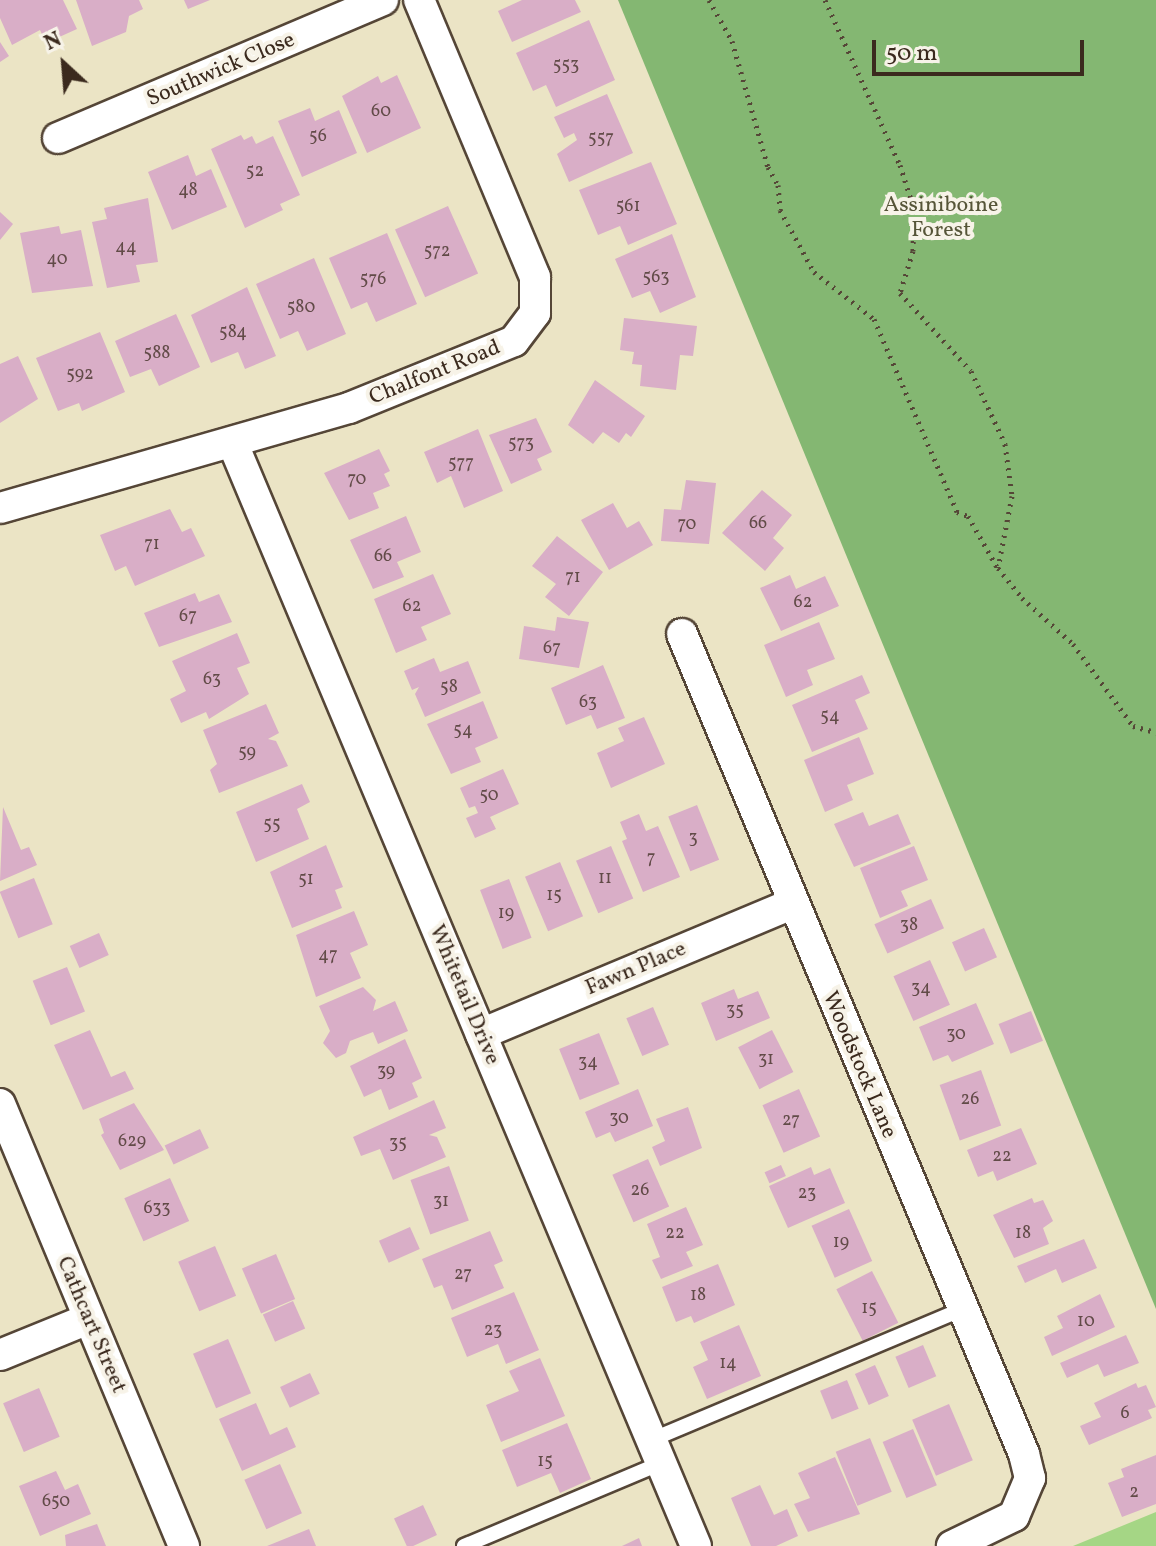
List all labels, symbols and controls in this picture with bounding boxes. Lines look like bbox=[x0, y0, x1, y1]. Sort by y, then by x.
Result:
north arrow bbox=[24, 24, 104, 104]
scale bar bbox=[876, 24, 1088, 74]
text: N bbox=[39, 25, 67, 59]
street label: Southwick Close bbox=[143, 27, 299, 113]
text: 50 m bbox=[886, 37, 938, 71]
house number: 553 bbox=[553, 55, 579, 77]
house number: 60 bbox=[371, 101, 391, 123]
house number: 56 bbox=[309, 126, 327, 148]
house number: 557 bbox=[588, 128, 614, 150]
house number: 52 bbox=[246, 161, 264, 183]
house number: 48 bbox=[178, 180, 198, 202]
park label: Assiniboine Forest bbox=[884, 192, 998, 244]
house number: 561 bbox=[616, 196, 640, 218]
house number: 44 bbox=[115, 237, 137, 259]
house number: 572 bbox=[424, 241, 450, 263]
house number: 40 bbox=[46, 249, 68, 271]
house number: 563 bbox=[643, 267, 669, 289]
house number: 576 bbox=[360, 269, 386, 291]
house number: 580 bbox=[287, 297, 315, 319]
house number: 584 bbox=[219, 322, 247, 344]
street label: Chalfont Road bbox=[366, 335, 504, 411]
house number: 588 bbox=[144, 343, 170, 365]
house number: 592 bbox=[66, 364, 94, 386]
house number: 573 bbox=[508, 433, 534, 455]
house number: 577 bbox=[448, 453, 474, 475]
house number: 70 bbox=[348, 469, 366, 491]
house number: 66 bbox=[749, 513, 767, 535]
house number: 70 bbox=[678, 514, 696, 536]
house number: 71 bbox=[144, 534, 160, 556]
house number: 66 bbox=[374, 546, 392, 568]
house number: 71 bbox=[565, 567, 581, 589]
house number: 62 bbox=[794, 592, 812, 614]
house number: 62 bbox=[403, 596, 421, 618]
house number: 67 bbox=[179, 606, 197, 628]
house number: 67 bbox=[543, 638, 561, 660]
house number: 63 bbox=[203, 669, 221, 691]
house number: 58 bbox=[440, 677, 458, 699]
house number: 63 bbox=[579, 692, 597, 714]
house number: 54 bbox=[820, 706, 840, 728]
house number: 54 bbox=[453, 720, 473, 742]
house number: 59 bbox=[238, 742, 256, 764]
house number: 50 bbox=[479, 785, 499, 807]
house number: 55 bbox=[263, 814, 281, 836]
house number: 3 bbox=[688, 828, 698, 850]
house number: 7 bbox=[647, 848, 655, 870]
house number: 11 bbox=[598, 868, 612, 890]
house number: 51 bbox=[298, 869, 314, 891]
house number: 15 bbox=[546, 885, 562, 907]
house number: 19 bbox=[498, 903, 514, 925]
house number: 38 bbox=[900, 915, 918, 937]
street label: Whitetail Drive bbox=[423, 921, 505, 1069]
street label: Fawn Place bbox=[582, 936, 690, 1002]
house number: 47 bbox=[318, 945, 338, 967]
house number: 34 bbox=[911, 978, 931, 1000]
street label: Woodstock Lane bbox=[816, 987, 902, 1143]
house number: 35 bbox=[726, 1000, 744, 1022]
house number: 30 bbox=[946, 1024, 966, 1046]
house number: 31 bbox=[758, 1049, 774, 1071]
house number: 34 bbox=[578, 1052, 598, 1074]
house number: 39 bbox=[377, 1061, 395, 1083]
house number: 26 bbox=[961, 1089, 979, 1111]
house number: 30 bbox=[609, 1108, 629, 1130]
house number: 27 bbox=[782, 1110, 800, 1132]
house number: 629 bbox=[118, 1131, 146, 1153]
house number: 35 bbox=[389, 1133, 407, 1155]
house number: 22 bbox=[992, 1146, 1012, 1168]
house number: 26 bbox=[631, 1180, 649, 1202]
house number: 23 bbox=[798, 1183, 816, 1205]
house number: 31 bbox=[433, 1191, 449, 1213]
house number: 633 bbox=[143, 1198, 171, 1220]
house number: 22 bbox=[665, 1223, 685, 1245]
house number: 18 bbox=[1015, 1223, 1031, 1245]
house number: 19 bbox=[833, 1232, 849, 1254]
street label: Cathcart Street bbox=[50, 1253, 132, 1397]
house number: 27 bbox=[454, 1264, 472, 1286]
house number: 18 bbox=[690, 1285, 706, 1307]
house number: 15 bbox=[861, 1298, 877, 1320]
house number: 10 bbox=[1077, 1311, 1095, 1333]
house number: 23 bbox=[484, 1320, 502, 1342]
house number: 14 bbox=[719, 1353, 737, 1375]
house number: 6 bbox=[1120, 1403, 1130, 1425]
house number: 15 bbox=[537, 1451, 553, 1473]
house number: 2 bbox=[1129, 1482, 1139, 1504]
house number: 650 bbox=[42, 1491, 70, 1513]

